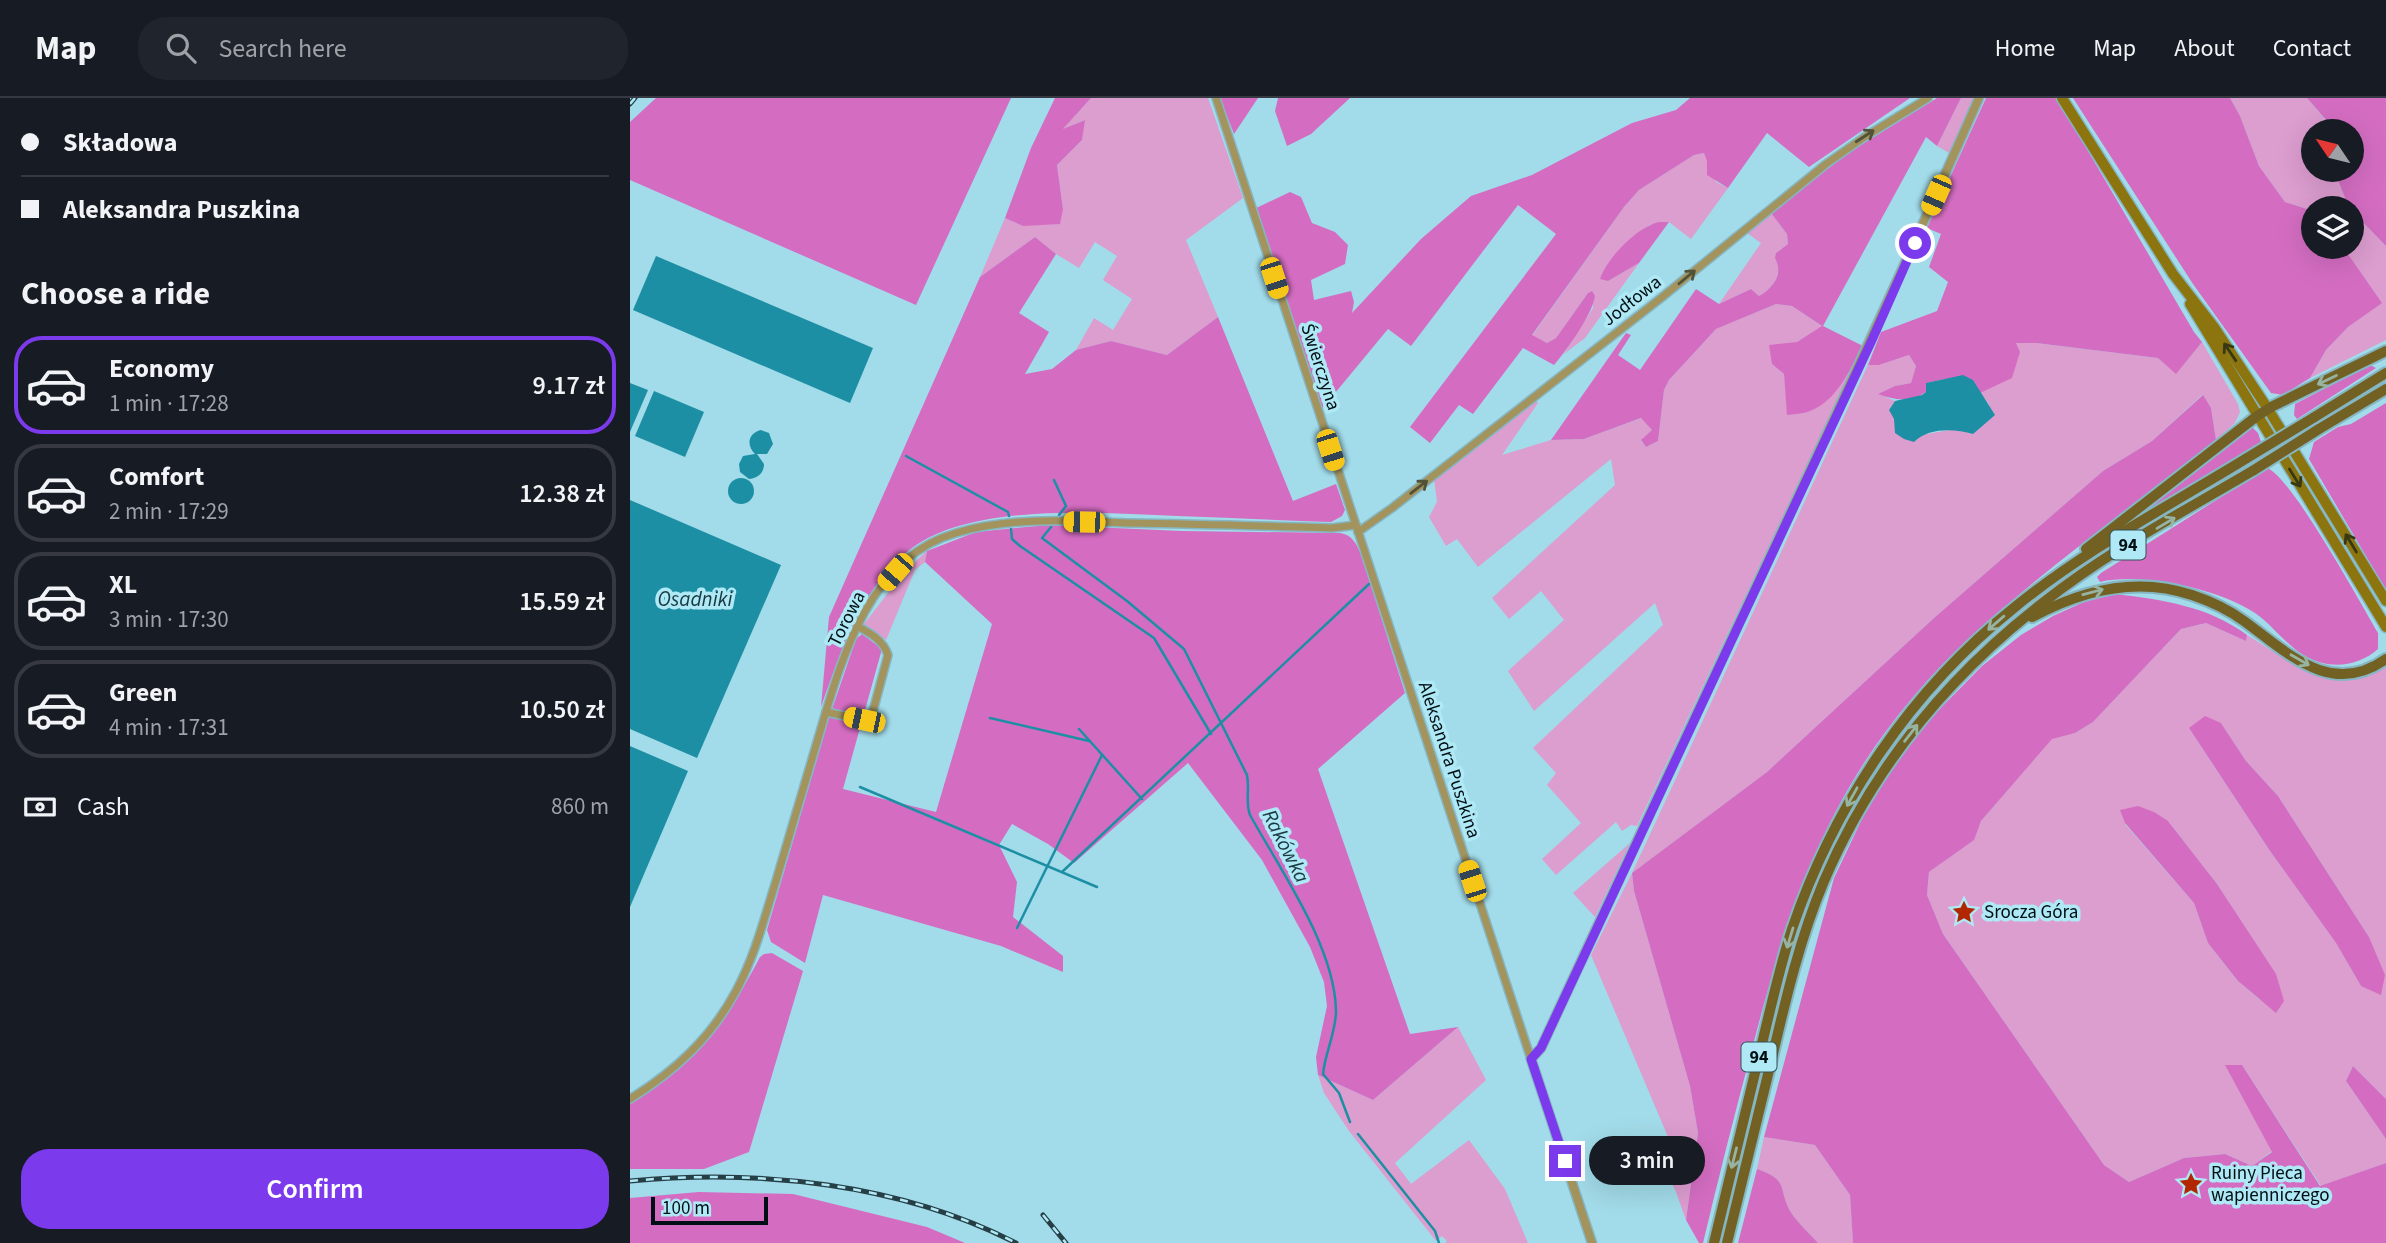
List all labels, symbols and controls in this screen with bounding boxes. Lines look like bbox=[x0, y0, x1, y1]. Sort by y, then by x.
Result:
search box bbox=[138, 17, 628, 80]
text: Map bbox=[35, 25, 96, 72]
icon: search bbox=[162, 29, 200, 67]
text: Search here bbox=[218, 30, 347, 67]
text: Home bbox=[1995, 31, 2055, 66]
text: Map bbox=[2093, 31, 2136, 66]
text: About bbox=[2174, 31, 2235, 66]
text: Contact bbox=[2273, 31, 2351, 66]
north arrow bbox=[2301, 119, 2364, 182]
map controls bbox=[2301, 119, 2364, 259]
text: Składowa bbox=[63, 124, 177, 161]
one-way arrow bbox=[1855, 129, 1874, 144]
car bbox=[1918, 172, 1955, 218]
text: Aleksandra Puszkina bbox=[63, 191, 300, 228]
button: layers bbox=[2301, 196, 2364, 259]
route start bbox=[1899, 227, 1931, 259]
car bbox=[1258, 255, 1291, 301]
street label: Jodłowa bbox=[1597, 269, 1667, 333]
one-way arrow bbox=[1677, 269, 1695, 285]
text: Choose a ride bbox=[21, 271, 210, 317]
street label: Świerczyna bbox=[1293, 320, 1347, 414]
one-way arrow bbox=[2223, 343, 2238, 362]
text: Economy bbox=[109, 350, 214, 387]
icon: car bbox=[25, 354, 88, 417]
text: 9.17 zł bbox=[533, 367, 605, 404]
one-way arrow bbox=[2317, 373, 2338, 387]
text: 1 min · 17:28 bbox=[109, 387, 229, 420]
car bbox=[1314, 427, 1347, 473]
text: Comfort bbox=[109, 458, 204, 495]
icon: car bbox=[25, 462, 88, 525]
one-way arrow bbox=[2289, 468, 2303, 488]
text: 12.38 zł bbox=[519, 475, 605, 512]
one-way arrow bbox=[1410, 479, 1428, 494]
text: 2 min · 17:29 bbox=[109, 495, 229, 528]
car bbox=[1063, 511, 1106, 533]
one-way arrow bbox=[2155, 515, 2175, 529]
road number: 94 bbox=[2110, 530, 2146, 560]
one-way arrow bbox=[2343, 534, 2357, 554]
car bbox=[874, 549, 917, 595]
text: XL bbox=[109, 566, 137, 603]
icon: car bbox=[25, 570, 88, 633]
text: 15.59 zł bbox=[519, 583, 605, 620]
water label: Osadniki bbox=[657, 584, 734, 614]
one-way arrow bbox=[2081, 585, 2103, 598]
street label: Torowa bbox=[822, 587, 872, 651]
text: 3 min · 17:30 bbox=[109, 603, 229, 636]
one-way arrow bbox=[1987, 615, 2005, 631]
one-way arrow bbox=[2289, 653, 2309, 667]
text: Green bbox=[109, 674, 177, 711]
icon: car bbox=[25, 678, 88, 741]
street label: Aleksandra Puszkina bbox=[1411, 678, 1487, 842]
text: 10.50 zł bbox=[519, 691, 605, 728]
car bbox=[842, 705, 887, 735]
text: 4 min · 17:31 bbox=[109, 711, 229, 744]
one-way arrow bbox=[1903, 725, 1918, 743]
one-way arrow bbox=[1845, 786, 1858, 807]
icon: cash bbox=[21, 788, 59, 826]
text: Cash bbox=[77, 788, 130, 825]
text: 860 m bbox=[551, 790, 609, 823]
water label: Rakówka bbox=[1255, 804, 1317, 888]
car bbox=[1456, 858, 1489, 904]
place icon: Srocza Góra bbox=[1950, 898, 1978, 926]
place label: Srocza Góra bbox=[1984, 899, 2078, 926]
one-way arrow bbox=[1782, 927, 1795, 949]
road number: 94 bbox=[1742, 1042, 1776, 1072]
callout: 3 min bbox=[1590, 1136, 1705, 1186]
text: 3 min bbox=[1620, 1144, 1674, 1177]
route end bbox=[1549, 1145, 1581, 1177]
one-way arrow bbox=[1727, 1147, 1740, 1169]
button: Confirm bbox=[21, 1149, 609, 1229]
place label: Ruiny Pieca wapienniczego bbox=[2211, 1160, 2330, 1209]
place icon: Ruiny Pieca wapienniczego bbox=[2177, 1170, 2205, 1198]
scale bar bbox=[651, 1194, 768, 1226]
text: 100 m bbox=[662, 1195, 710, 1222]

